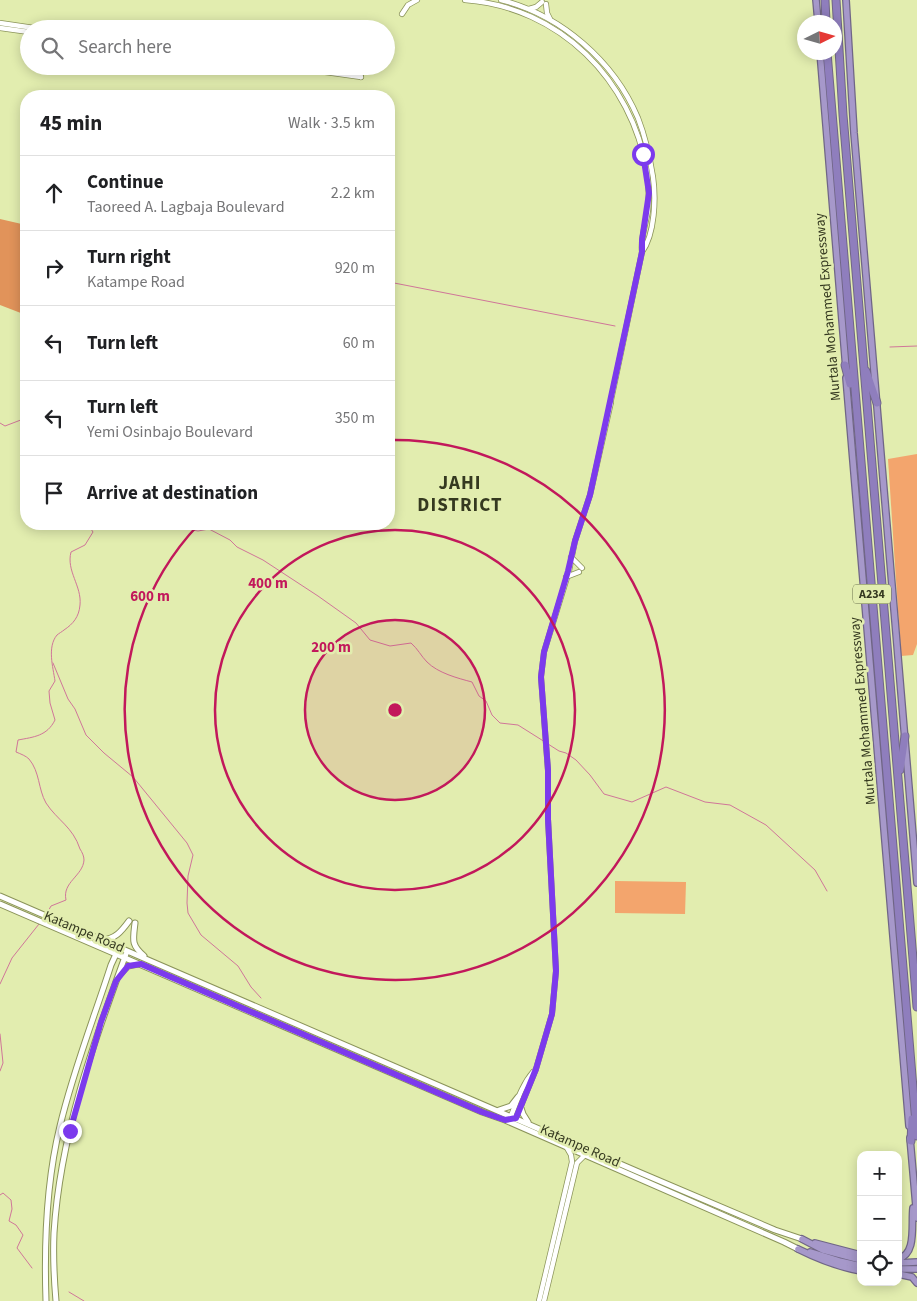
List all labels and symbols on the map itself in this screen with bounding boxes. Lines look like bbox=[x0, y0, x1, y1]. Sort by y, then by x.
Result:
north arrow bbox=[797, 15, 842, 60]
route start bbox=[632, 143, 655, 166]
street label: Murtala Mohammed Expressway bbox=[810, 212, 846, 402]
district label: JAHI DISTRICT bbox=[417, 470, 503, 519]
text: 400 m bbox=[248, 573, 288, 594]
road number: A234 bbox=[853, 584, 891, 604]
text: 600 m bbox=[130, 586, 170, 607]
street label: Murtala Mohammed Expressway bbox=[845, 616, 881, 806]
text: 200 m bbox=[311, 637, 351, 658]
centre of rings bbox=[386, 701, 404, 719]
street label: Katampe Road bbox=[41, 906, 127, 958]
street label: Katampe Road bbox=[537, 1119, 623, 1173]
route end bbox=[59, 1120, 82, 1143]

